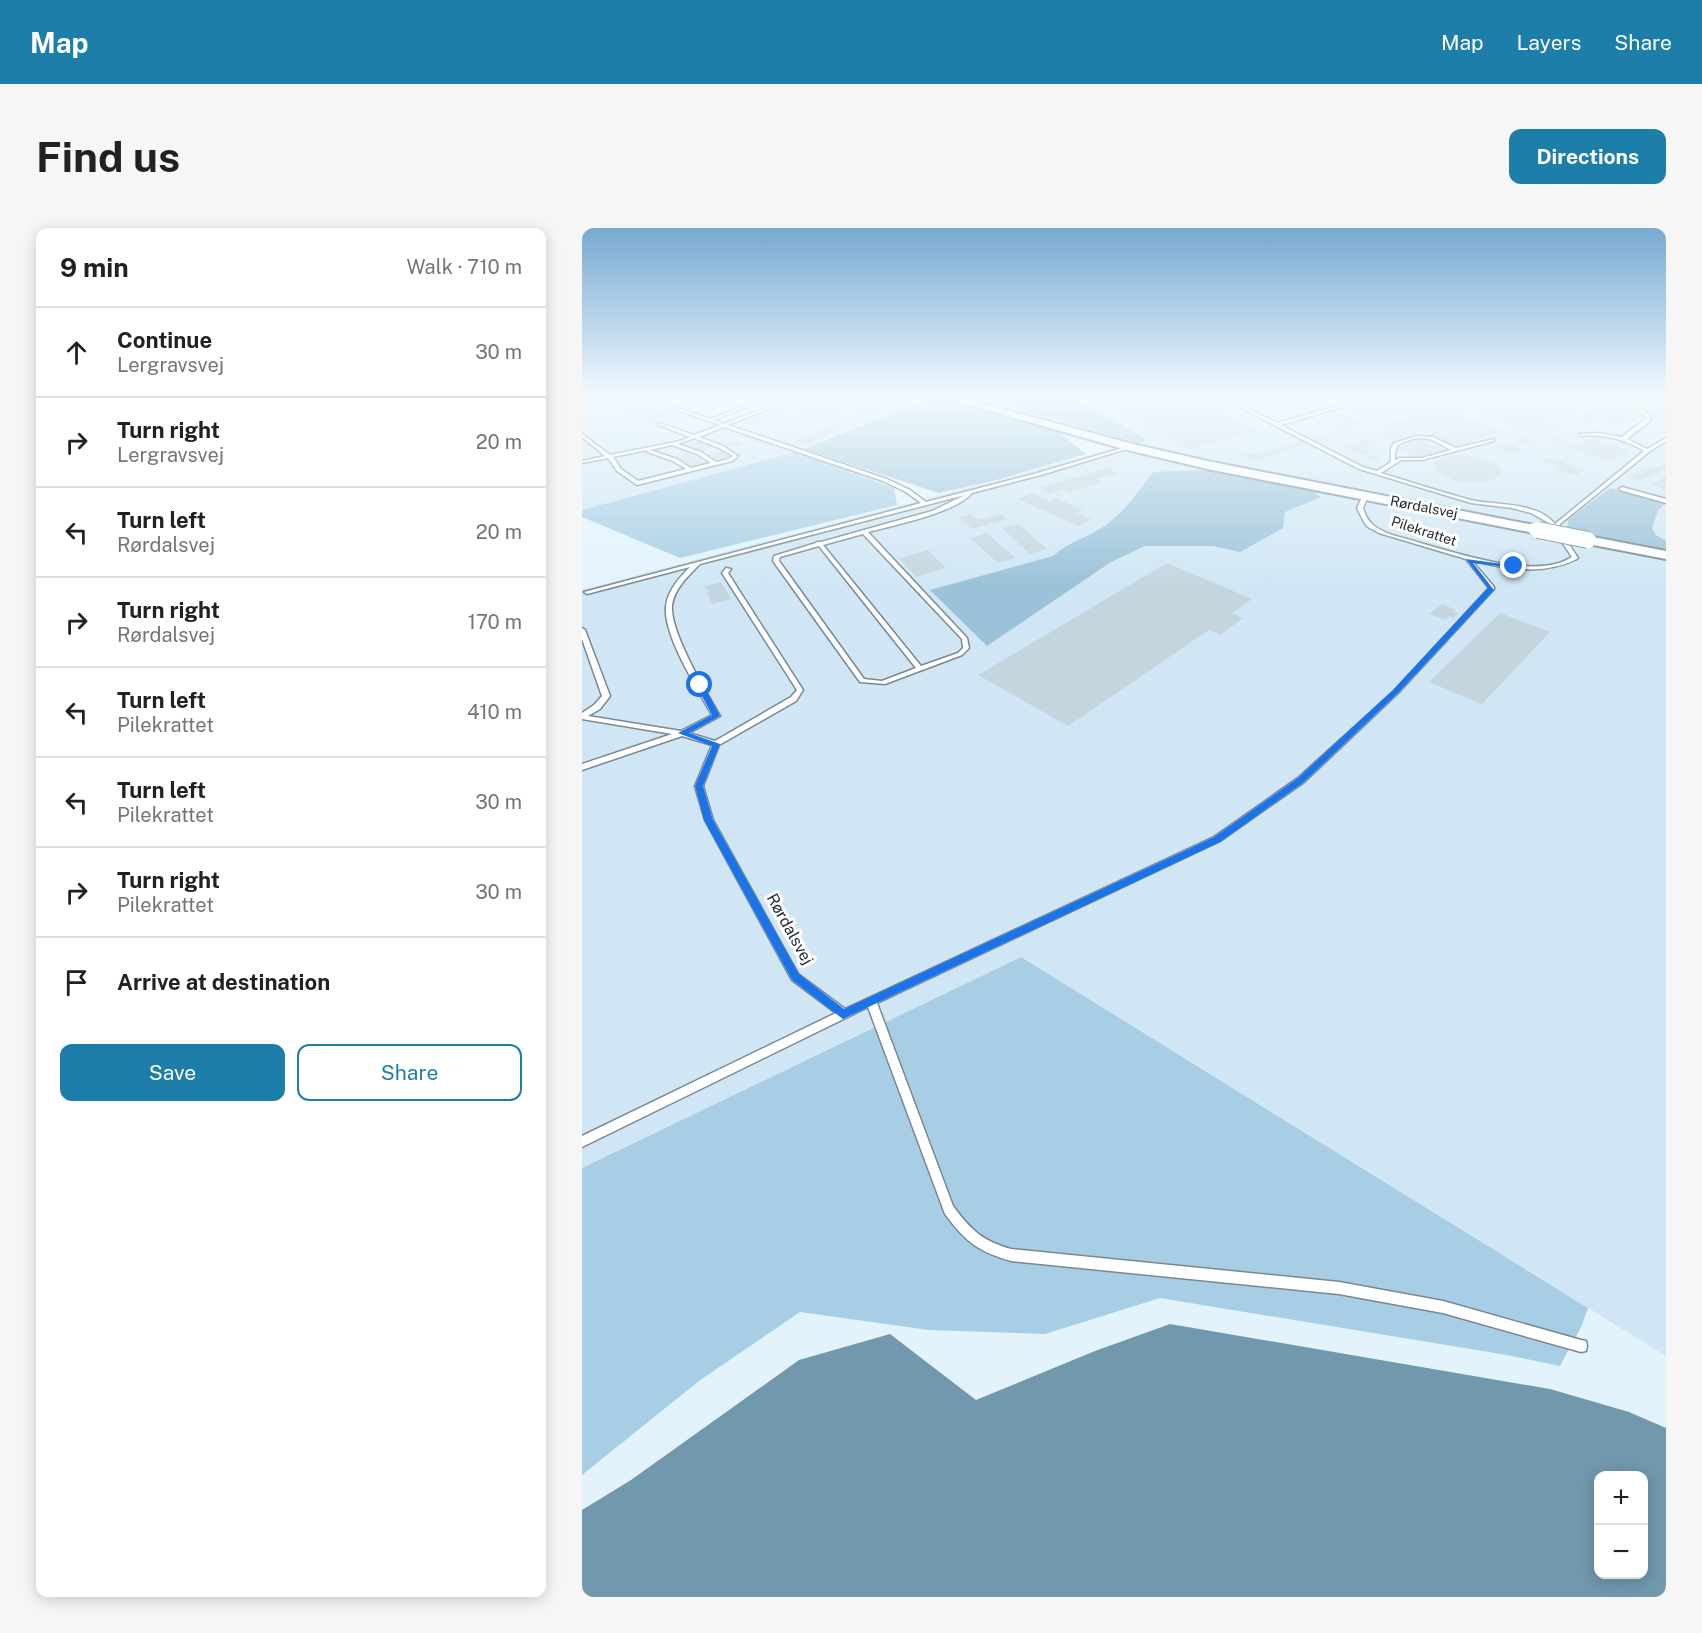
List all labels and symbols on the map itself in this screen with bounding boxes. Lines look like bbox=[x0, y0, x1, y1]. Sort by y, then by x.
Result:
street label: Rørdalsvej bbox=[1389, 493, 1459, 521]
street label: Pilekrattet bbox=[1389, 513, 1459, 549]
route end bbox=[1500, 552, 1526, 578]
route start bbox=[686, 671, 712, 697]
street label: Rørdalsvej bbox=[763, 890, 817, 968]

